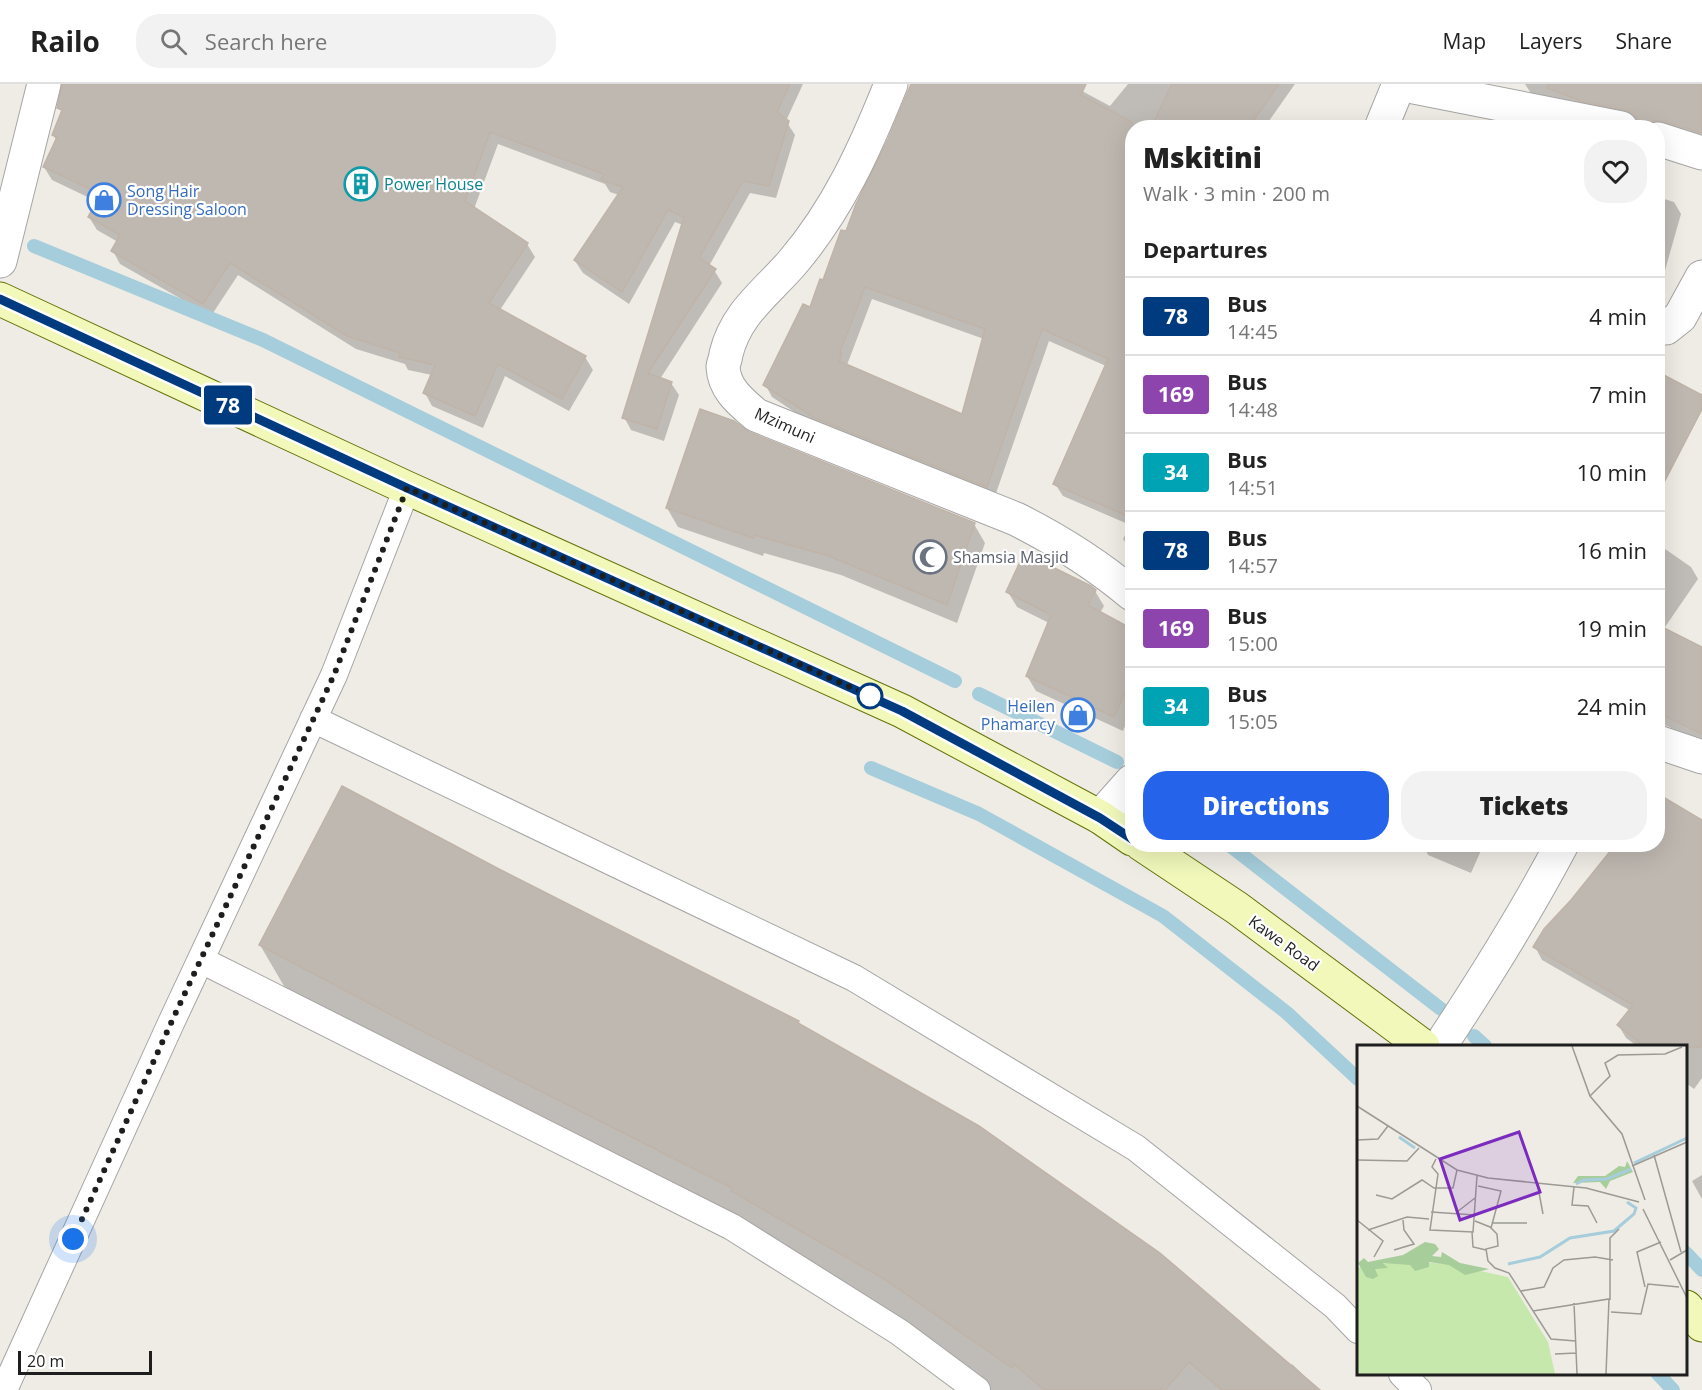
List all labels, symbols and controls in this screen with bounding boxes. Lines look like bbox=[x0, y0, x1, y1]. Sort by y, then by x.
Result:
search box bbox=[136, 14, 556, 68]
text: Railo bbox=[30, 22, 100, 60]
icon: search bbox=[157, 25, 190, 58]
text: Search here bbox=[205, 26, 327, 56]
text: Map bbox=[1443, 27, 1486, 55]
text: Layers bbox=[1519, 27, 1583, 55]
text: Share bbox=[1616, 27, 1672, 55]
text: Mskitini bbox=[1143, 138, 1262, 176]
button: heart bbox=[1584, 140, 1647, 203]
building icon: Power House bbox=[343, 166, 379, 202]
place label: Power House bbox=[384, 173, 483, 195]
place label: Song Hair Dressing Saloon bbox=[127, 180, 247, 220]
text: Walk · 3 min · 200 m bbox=[1143, 180, 1330, 207]
shop icon: Song Hair Dressing Saloon bbox=[86, 182, 122, 218]
text: Departures bbox=[1143, 234, 1267, 264]
text: Bus bbox=[1227, 288, 1267, 318]
text: 4 min bbox=[1589, 301, 1647, 331]
text: 78 bbox=[1164, 302, 1188, 330]
text: 14:45 bbox=[1227, 318, 1278, 345]
text: Bus bbox=[1227, 366, 1267, 396]
text: 7 min bbox=[1589, 379, 1647, 409]
text: 169 bbox=[1158, 380, 1194, 408]
line badge: 78 bbox=[201, 386, 255, 424]
text: 78 bbox=[216, 391, 240, 419]
text: 14:48 bbox=[1227, 396, 1278, 423]
street label: Mzimuni bbox=[751, 402, 819, 448]
text: Bus bbox=[1227, 444, 1267, 474]
text: 10 min bbox=[1577, 457, 1647, 487]
text: 34 bbox=[1164, 458, 1188, 486]
text: 14:51 bbox=[1227, 474, 1278, 501]
text: Bus bbox=[1227, 522, 1267, 552]
text: 16 min bbox=[1577, 535, 1647, 565]
text: 78 bbox=[1164, 536, 1188, 564]
mosque icon: Shamsia Masjid bbox=[912, 539, 948, 575]
place label: Shamsia Masjid bbox=[953, 546, 1069, 568]
text: 14:57 bbox=[1227, 552, 1278, 579]
text: Bus bbox=[1227, 600, 1267, 630]
text: 19 min bbox=[1577, 613, 1647, 643]
text: 169 bbox=[1158, 614, 1194, 642]
text: 15:00 bbox=[1227, 630, 1278, 657]
text: Bus bbox=[1227, 678, 1267, 708]
unlabelled marker bbox=[857, 683, 883, 709]
text: 24 min bbox=[1577, 691, 1647, 721]
text: 34 bbox=[1164, 692, 1188, 720]
place label: Heilen Phamarcy bbox=[981, 695, 1056, 735]
shop icon: Heilen Phamarcy bbox=[1060, 697, 1096, 733]
text: 15:05 bbox=[1227, 708, 1278, 735]
button: Directions bbox=[1143, 771, 1389, 840]
button: Tickets bbox=[1401, 771, 1647, 840]
street label: Kawe Road bbox=[1244, 910, 1324, 976]
inset map bbox=[1357, 1045, 1687, 1375]
your location bbox=[58, 1224, 88, 1254]
scale bar bbox=[18, 1348, 152, 1376]
text: 20 m bbox=[27, 1350, 64, 1372]

